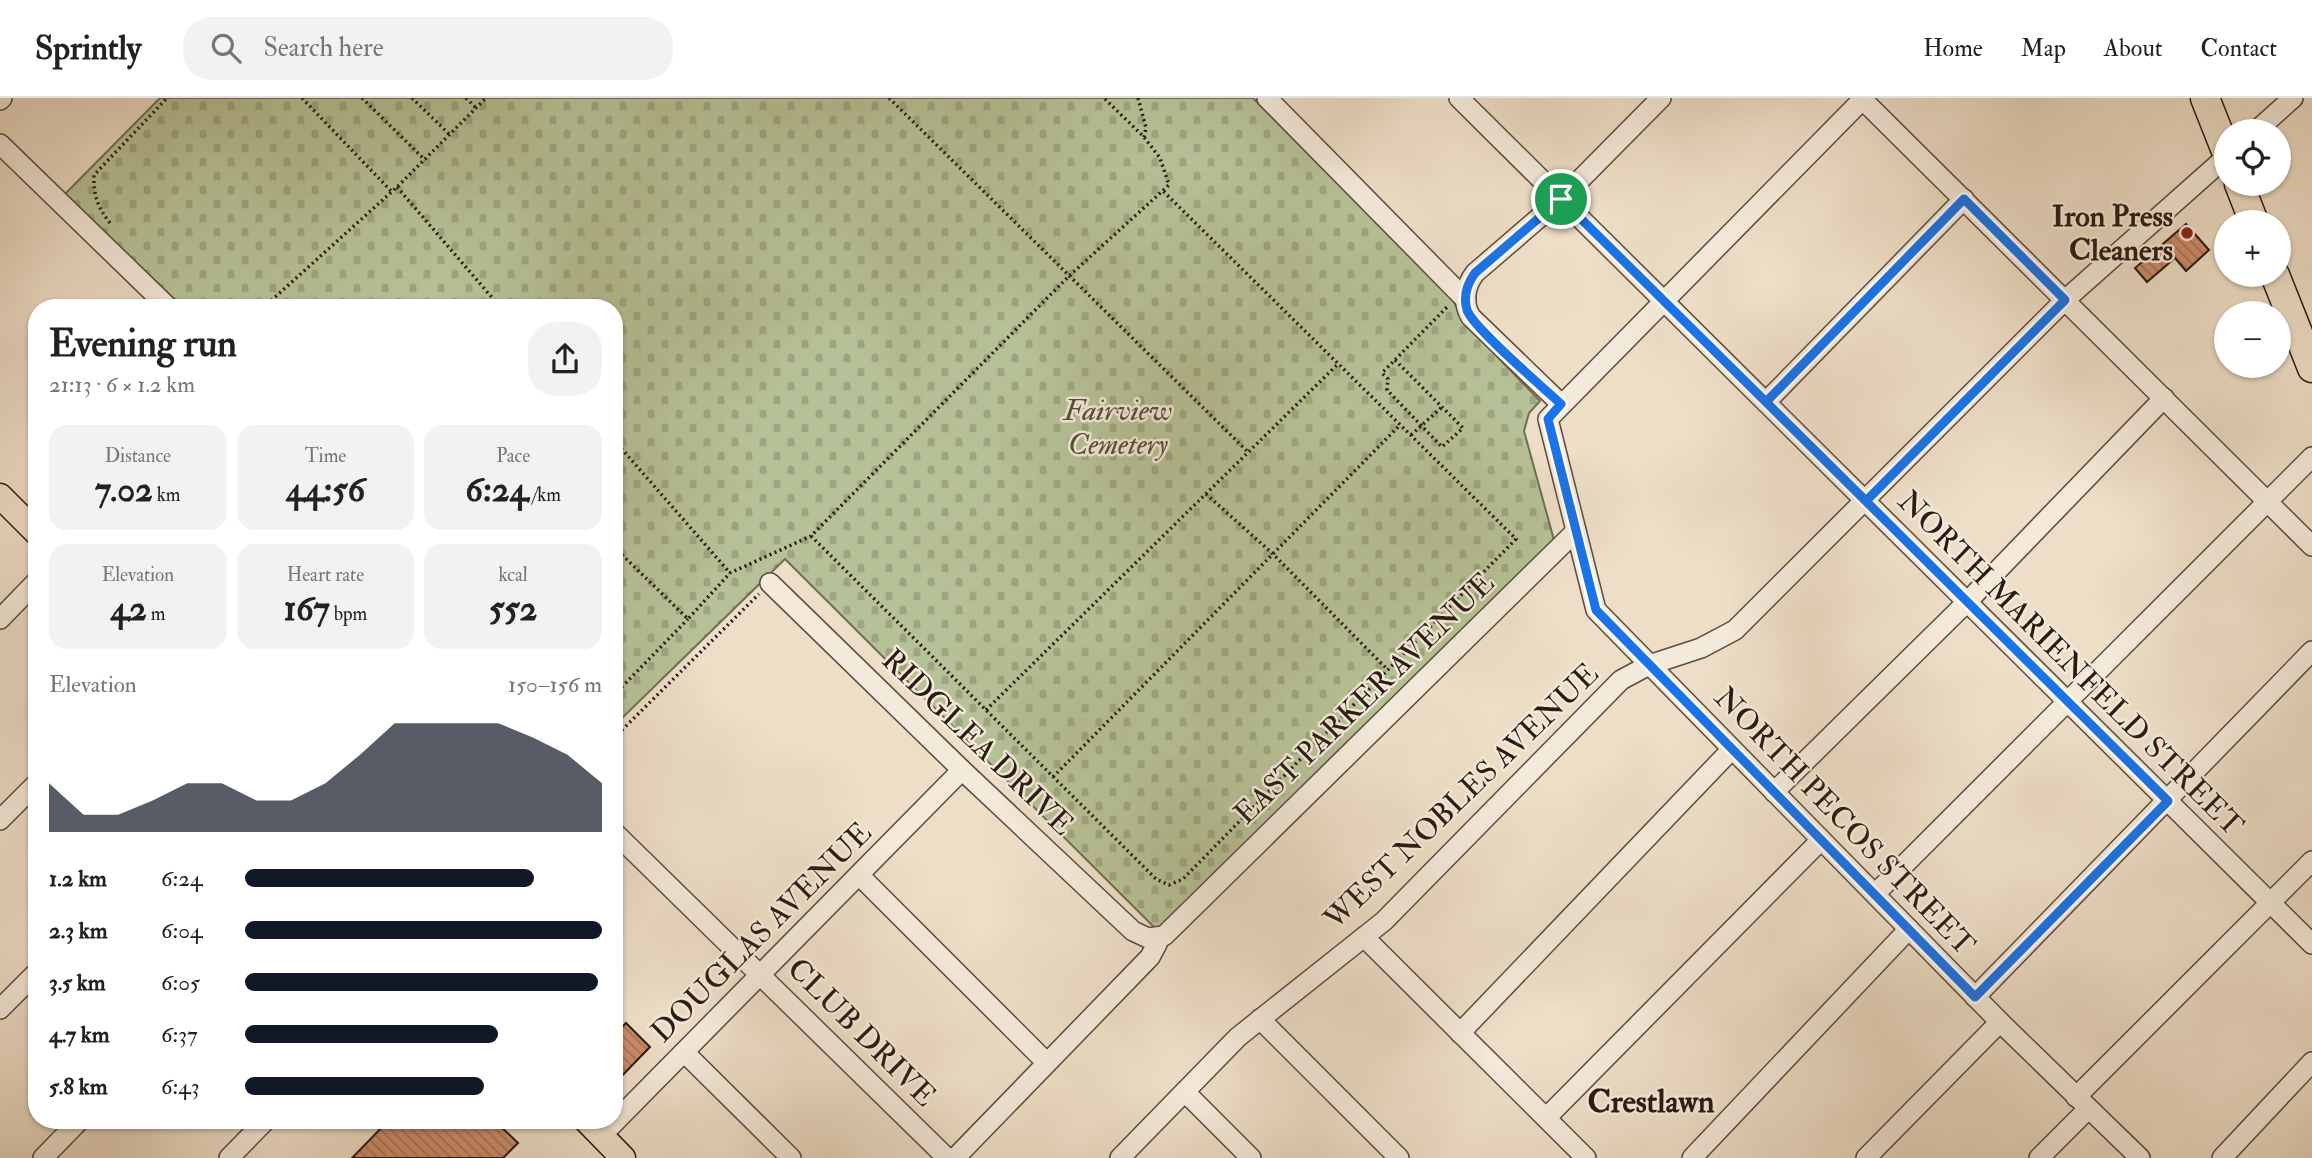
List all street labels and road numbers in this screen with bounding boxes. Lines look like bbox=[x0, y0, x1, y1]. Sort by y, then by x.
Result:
street label: NORTH MARIENFELD STREET bbox=[1890, 483, 2251, 844]
street label: EAST PARKER AVENUE bbox=[1227, 564, 1502, 832]
street label: RIDGLEA DRIVE bbox=[874, 641, 1081, 843]
street label: WEST NOBLES AVENUE bbox=[1316, 655, 1606, 938]
street label: NORTH PECOS STREET bbox=[1707, 679, 1983, 963]
street label: DOUGLAS AVENUE bbox=[643, 814, 879, 1050]
street label: CLUB DRIVE bbox=[780, 950, 944, 1114]

